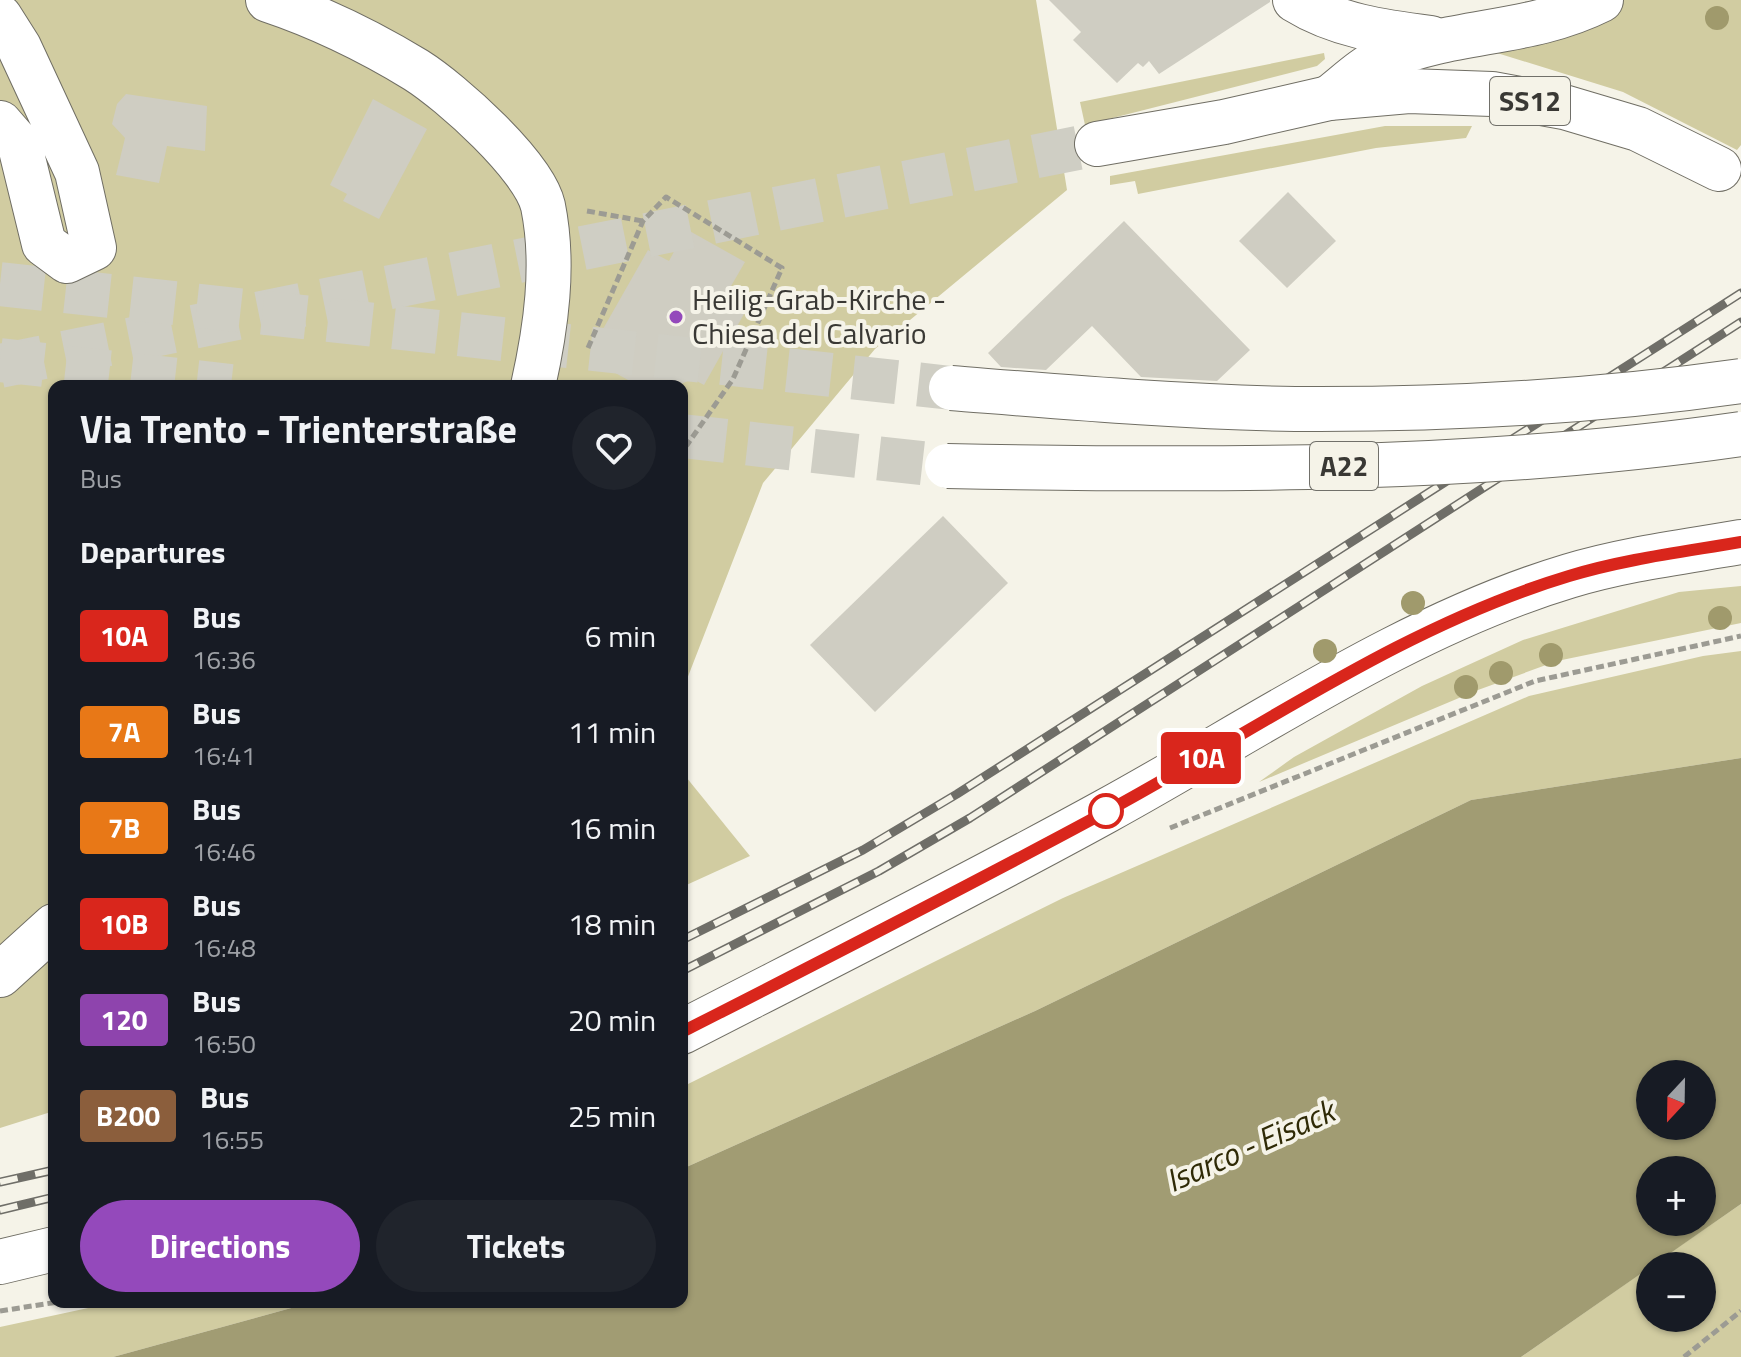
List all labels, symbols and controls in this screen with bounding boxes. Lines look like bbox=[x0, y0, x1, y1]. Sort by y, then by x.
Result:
road number: SS12 bbox=[1490, 77, 1570, 125]
place label: Heilig-Grab-Kirche - Chiesa del Calvario bbox=[692, 276, 946, 356]
marker: Heilig-Grab-Kirche - Chiesa del Calvario bbox=[667, 308, 685, 326]
text: Via Trento - Trienterstraße bbox=[80, 400, 517, 458]
button: heart bbox=[572, 406, 656, 490]
road number: A22 bbox=[1310, 442, 1378, 490]
text: Bus bbox=[80, 459, 122, 498]
text: Departures bbox=[80, 529, 225, 575]
text: Bus bbox=[192, 594, 241, 640]
text: 6 min bbox=[585, 613, 656, 659]
text: 10A bbox=[100, 614, 148, 657]
text: 16:36 bbox=[192, 640, 256, 679]
text: Bus bbox=[192, 690, 241, 736]
text: 11 min bbox=[568, 709, 656, 755]
text: 7A bbox=[108, 710, 140, 753]
line badge: 10A bbox=[1155, 732, 1247, 784]
text: 16:41 bbox=[192, 736, 256, 775]
text: 10A bbox=[1177, 736, 1225, 779]
text: Bus bbox=[192, 786, 241, 832]
unlabelled marker bbox=[1089, 794, 1123, 828]
text: 16 min bbox=[568, 805, 656, 851]
text: 7B bbox=[108, 806, 140, 849]
text: 16:46 bbox=[192, 832, 256, 871]
text: Bus bbox=[192, 882, 241, 928]
text: 18 min bbox=[568, 901, 656, 947]
text: 10B bbox=[100, 902, 148, 945]
text: 16:48 bbox=[192, 928, 256, 967]
text: Bus bbox=[192, 978, 241, 1024]
text: 20 min bbox=[568, 997, 656, 1043]
text: 120 bbox=[100, 998, 148, 1041]
text: 16:50 bbox=[192, 1024, 256, 1063]
north arrow bbox=[1636, 1060, 1716, 1140]
map controls bbox=[1636, 1060, 1716, 1332]
text: Bus bbox=[200, 1074, 249, 1120]
water label: Isarco - Eisack bbox=[1158, 1085, 1345, 1204]
text: 25 min bbox=[568, 1093, 656, 1139]
text: B200 bbox=[96, 1094, 160, 1137]
text: 16:55 bbox=[200, 1120, 264, 1159]
button: + bbox=[1636, 1156, 1716, 1236]
button: Directions bbox=[80, 1200, 360, 1292]
button: Tickets bbox=[376, 1200, 656, 1292]
button: − bbox=[1636, 1252, 1716, 1332]

